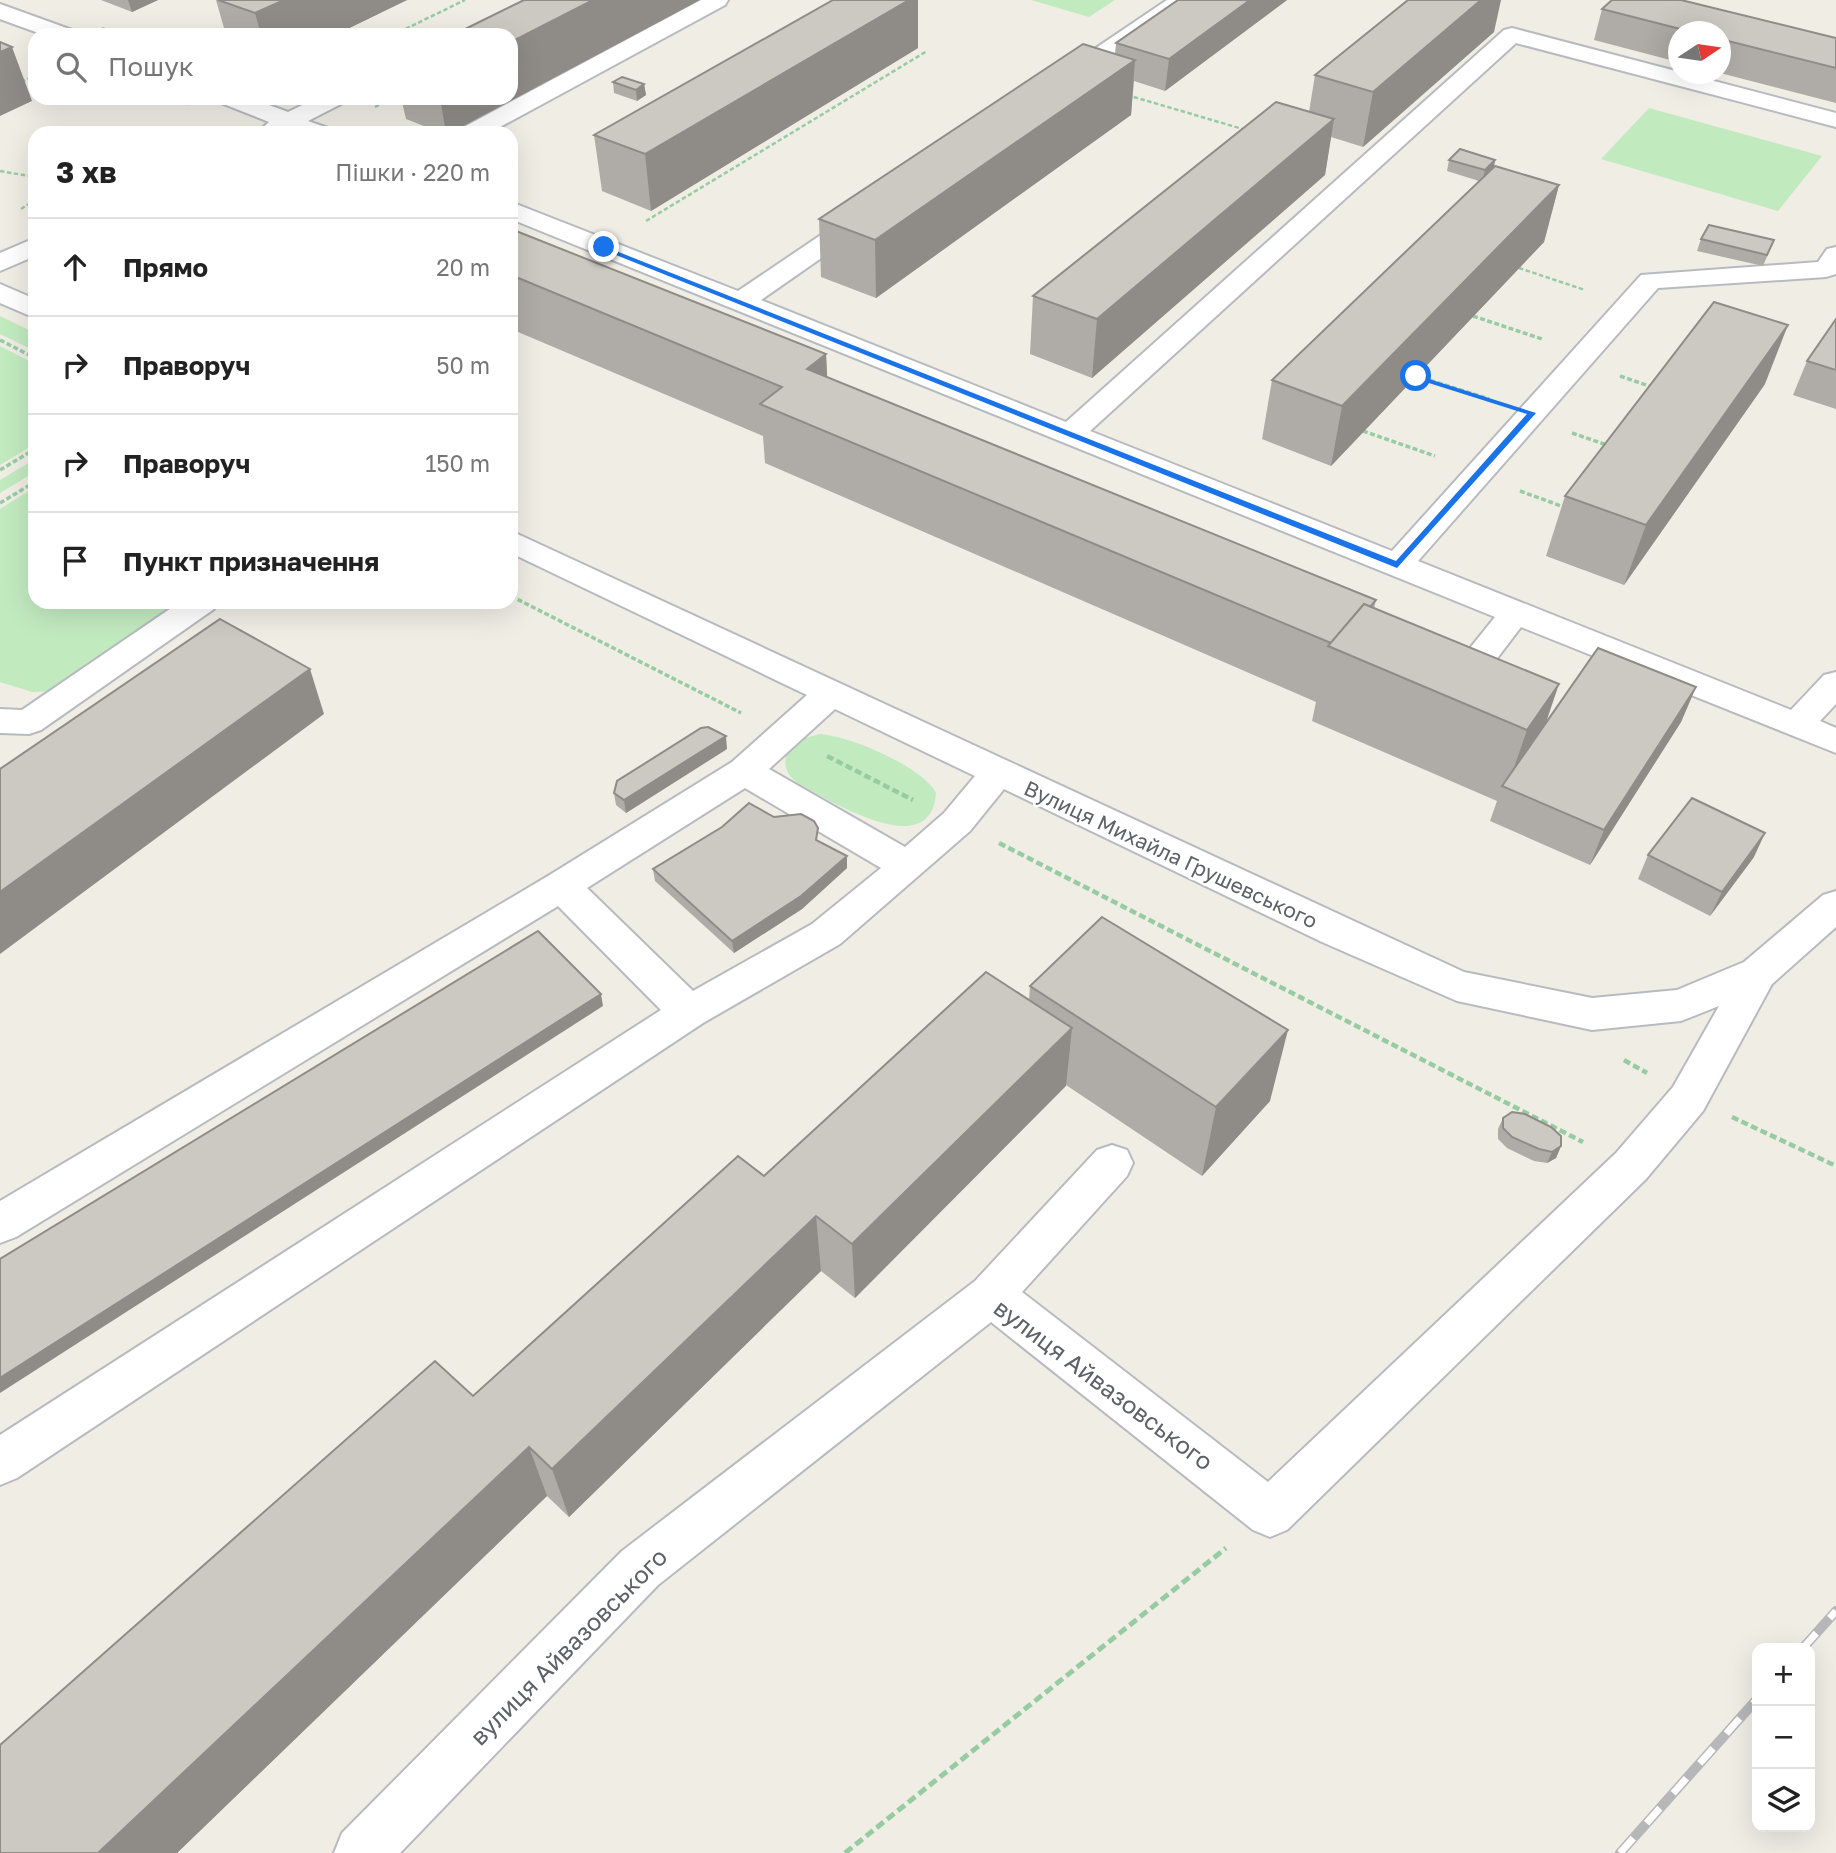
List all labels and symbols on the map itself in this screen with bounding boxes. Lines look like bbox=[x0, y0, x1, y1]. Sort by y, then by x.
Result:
north arrow bbox=[1668, 21, 1731, 84]
route end bbox=[588, 231, 619, 262]
route start bbox=[1400, 360, 1431, 391]
street label: Вулиця Михайла Грушевського bbox=[1020, 774, 1322, 934]
street label: вулиця Айвазовського bbox=[989, 1292, 1219, 1476]
street label: вулиця Айвазовського bbox=[464, 1542, 672, 1750]

